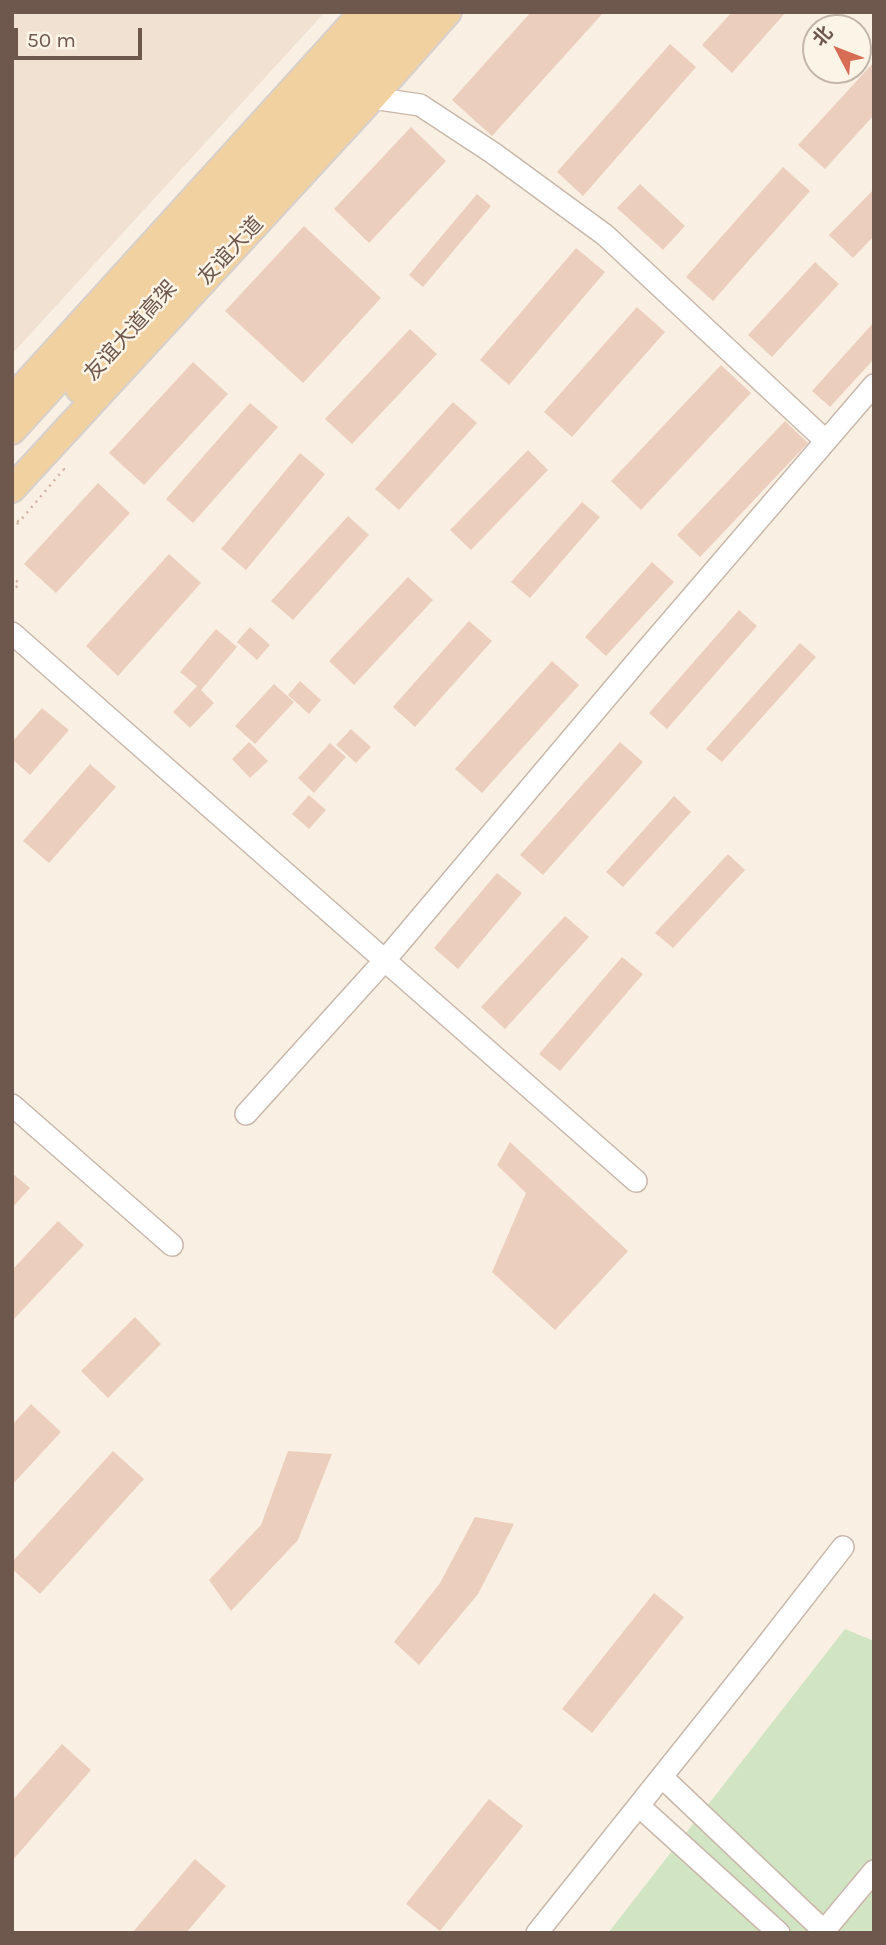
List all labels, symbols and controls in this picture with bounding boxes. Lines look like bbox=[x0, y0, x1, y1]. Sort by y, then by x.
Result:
scale bar bbox=[18, 14, 145, 58]
north arrow bbox=[802, 14, 872, 84]
text: 北 bbox=[808, 22, 837, 51]
text: 50 m bbox=[27, 28, 76, 52]
street label: 友谊大道 bbox=[193, 212, 269, 290]
street label: 友谊大道高架 bbox=[79, 276, 183, 386]

